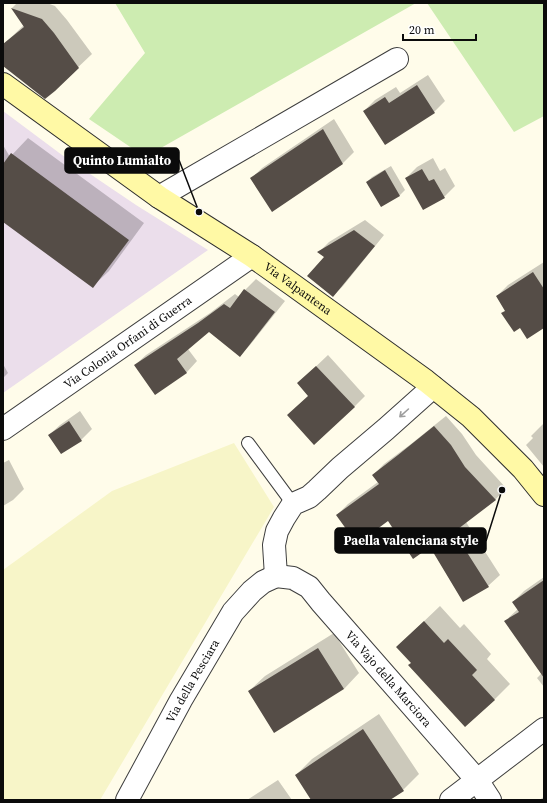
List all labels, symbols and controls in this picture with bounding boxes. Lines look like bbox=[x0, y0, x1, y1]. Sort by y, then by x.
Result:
scale bar bbox=[403, 16, 476, 42]
text: 20 m bbox=[409, 22, 435, 38]
callout: Quinto Lumialto bbox=[65, 148, 179, 173]
text: Quinto Lumialto bbox=[73, 152, 171, 169]
street label: Via Valpantena bbox=[261, 259, 336, 319]
street label: Via Colonia Orfani di Guerra bbox=[61, 292, 196, 392]
one-way arrow bbox=[399, 408, 409, 417]
callout: Paella valenciana style bbox=[335, 528, 486, 553]
text: Paella valenciana style bbox=[343, 532, 479, 549]
street label: Via Vajo della Marciora bbox=[342, 627, 436, 731]
street label: Via della Pesciara bbox=[162, 636, 224, 725]

